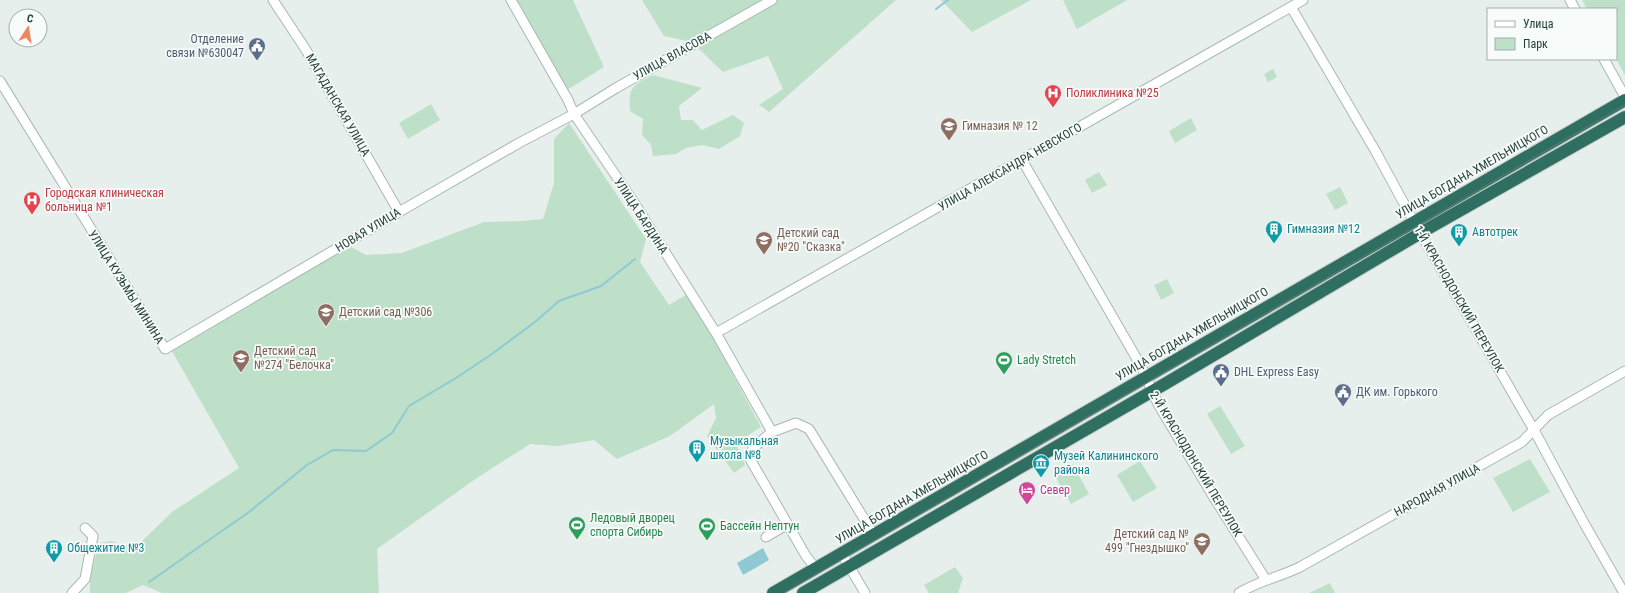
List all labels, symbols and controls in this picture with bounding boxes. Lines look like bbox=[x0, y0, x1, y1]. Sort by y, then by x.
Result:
north arrow bbox=[8, 8, 48, 48]
legend bbox=[1487, 8, 1617, 60]
text: С bbox=[26, 12, 34, 26]
text: Улица bbox=[1523, 17, 1554, 31]
street label: УЛИЦА ВЛАСОВА bbox=[631, 29, 713, 83]
place label: Отделение связи №630047 bbox=[166, 32, 244, 60]
public building icon: Отделение связи №630047 bbox=[247, 36, 267, 61]
text: Парк bbox=[1523, 37, 1548, 51]
street label: МАГАДАНСКАЯ УЛИЦА bbox=[303, 51, 373, 159]
hospital icon: Поликлиника №25 bbox=[1043, 83, 1063, 108]
place label: Поликлиника №25 bbox=[1066, 86, 1159, 100]
school or university icon: Гимназия № 12 bbox=[939, 116, 959, 141]
place label: Гимназия № 12 bbox=[962, 119, 1038, 133]
street label: УЛИЦА АЛЕКСАНДРА НЕВСКОГО bbox=[936, 120, 1084, 214]
street label: УЛИЦА БОГДАНА ХМЕЛЬНИЦКОГО bbox=[1393, 122, 1551, 222]
street label: УЛИЦА БАРДИНА bbox=[611, 175, 671, 257]
place label: Городская клиническая больница №1 bbox=[45, 186, 164, 214]
hospital icon: Городская клиническая больница №1 bbox=[22, 190, 42, 215]
street label: НОВАЯ УЛИЦА bbox=[333, 205, 403, 255]
building icon: Гимназия №12 bbox=[1264, 219, 1284, 244]
place label: Гимназия №12 bbox=[1287, 222, 1360, 236]
building icon: Автотрек bbox=[1449, 222, 1469, 247]
street label: 1-Й КРАСНОДОНСКИЙ ПЕРЕУЛОК bbox=[1411, 223, 1508, 375]
place label: Автотрек bbox=[1472, 225, 1518, 239]
place label: Детский сад №20 "Сказка" bbox=[777, 226, 845, 254]
street label: УЛИЦА КУЗЬМЫ МИНИНА bbox=[85, 228, 167, 346]
school or university icon: Детский сад №20 "Сказка" bbox=[754, 230, 774, 255]
street label: УЛИЦА БОГДАНА ХМЕЛЬНИЦКОГО bbox=[1113, 284, 1271, 384]
school or university icon: Детский сад №306 bbox=[316, 302, 336, 327]
place label: Детский сад №306 bbox=[339, 305, 432, 319]
place label: Детский сад №274 "Белочка" bbox=[254, 344, 334, 372]
school or university icon: Детский сад №274 "Белочка" bbox=[231, 348, 251, 373]
sports icon: Lady Stretch bbox=[994, 350, 1014, 375]
place label: Lady Stretch bbox=[1017, 353, 1076, 367]
public building icon: DHL Express Easy bbox=[1211, 362, 1231, 387]
place label: DHL Express Easy bbox=[1234, 365, 1319, 379]
public building icon: ДК им. Горького bbox=[1333, 382, 1353, 407]
place label: ДК им. Горького bbox=[1356, 385, 1438, 399]
street label: 2-Й КРАСНОДОНСКИЙ ПЕРЕУЛОК bbox=[1147, 388, 1246, 539]
place label: Музыкальная школа №8 bbox=[710, 434, 779, 462]
building icon: Музыкальная школа №8 bbox=[687, 438, 707, 463]
street label: УЛИЦА БОГДАНА ХМЕЛЬНИЦКОГО bbox=[833, 447, 991, 547]
place label: Музей Калининского района bbox=[1054, 449, 1159, 477]
museum icon: Музей Калининского района bbox=[1031, 453, 1051, 478]
street label: НАРОДНАЯ УЛИЦА bbox=[1392, 461, 1482, 519]
hotel icon: Север bbox=[1017, 480, 1037, 505]
place label: Север bbox=[1040, 483, 1070, 497]
place label: Ледовый дворец спорта Сибирь bbox=[590, 511, 675, 539]
sports icon: Ледовый дворец спорта Сибирь bbox=[567, 515, 587, 540]
sports icon: Бассейн Нептун bbox=[697, 516, 717, 541]
place label: Бассейн Нептун bbox=[720, 519, 799, 533]
place label: Детский сад № 499 "Гнездышко" bbox=[1105, 527, 1189, 555]
school or university icon: Детский сад № 499 "Гнездышко" bbox=[1192, 531, 1212, 556]
building icon: Общежитие №3 bbox=[44, 538, 64, 563]
place label: Общежитие №3 bbox=[67, 541, 145, 555]

